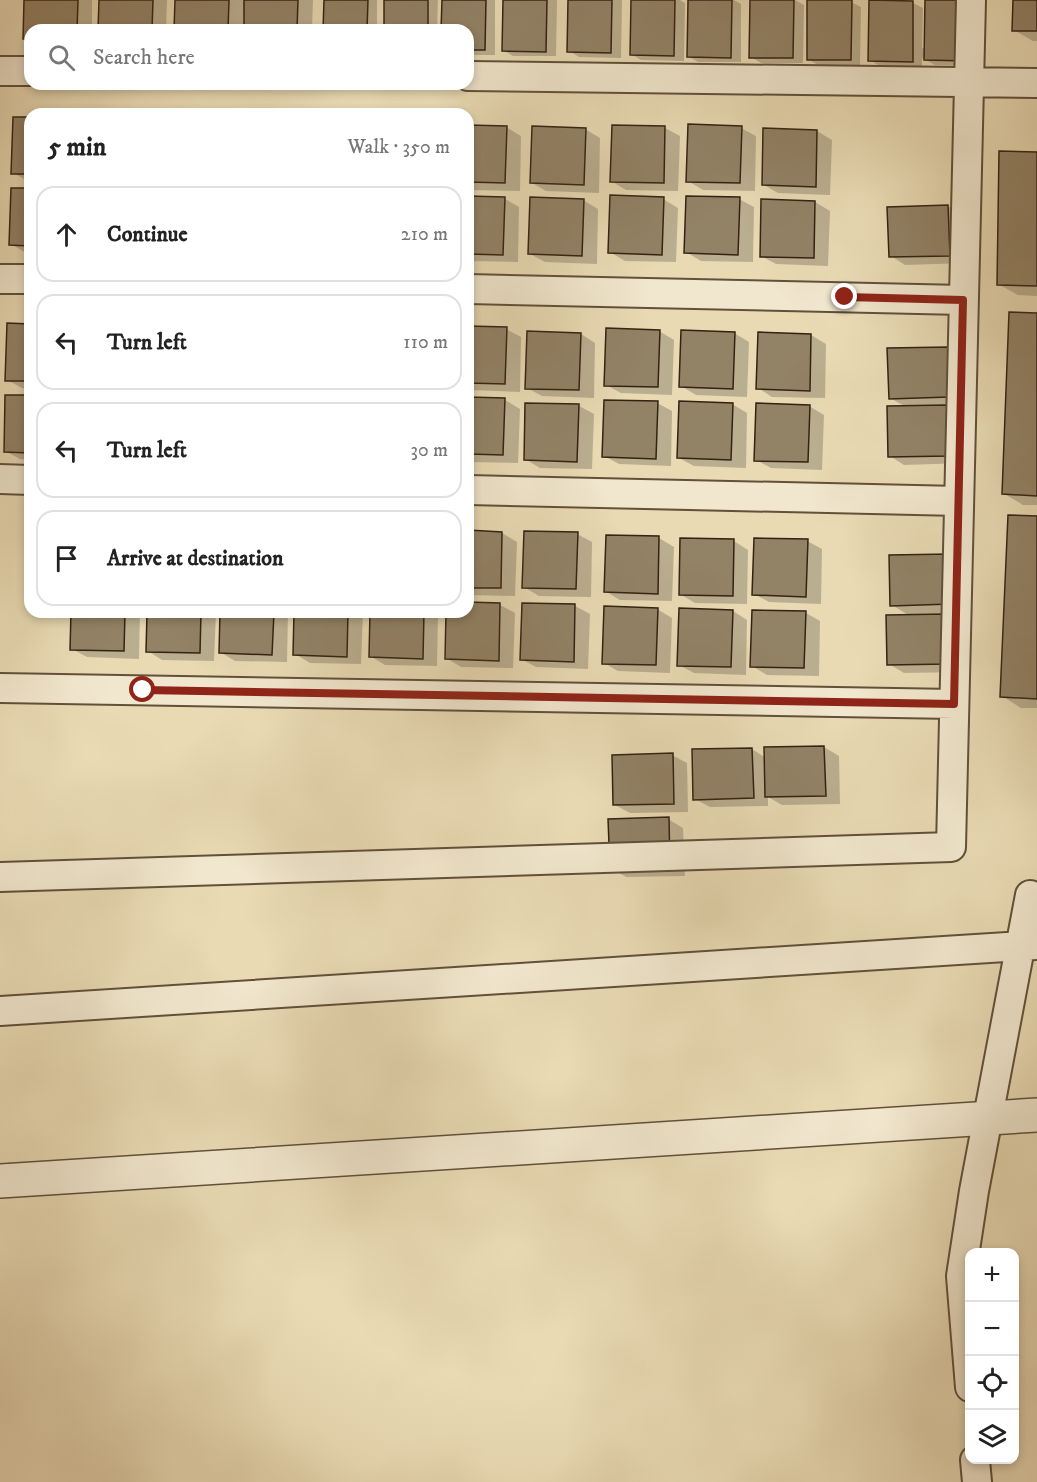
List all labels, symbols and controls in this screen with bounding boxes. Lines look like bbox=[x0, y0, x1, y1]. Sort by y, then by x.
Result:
search box bbox=[24, 24, 474, 90]
icon: search bbox=[45, 41, 78, 74]
text: Search here bbox=[93, 44, 195, 71]
text: 5 min bbox=[48, 131, 106, 164]
text: Walk · 350 m bbox=[348, 135, 450, 160]
icon: ahead bbox=[50, 218, 83, 251]
text: Continue bbox=[107, 221, 188, 248]
text: 210 m bbox=[401, 222, 448, 247]
route end bbox=[831, 283, 857, 309]
icon: left bbox=[50, 326, 83, 359]
text: Turn left bbox=[107, 329, 187, 356]
text: 110 m bbox=[403, 330, 448, 355]
icon: left bbox=[50, 434, 83, 467]
text: Turn left bbox=[107, 437, 187, 464]
text: 30 m bbox=[410, 438, 448, 463]
icon: arrive bbox=[50, 542, 83, 575]
text: Arrive at destination bbox=[107, 545, 284, 572]
route start bbox=[129, 676, 155, 702]
map controls bbox=[965, 1248, 1019, 1464]
button: + bbox=[965, 1248, 1019, 1302]
button: − bbox=[965, 1302, 1019, 1356]
button: locate bbox=[965, 1356, 1019, 1410]
button: layers bbox=[965, 1410, 1019, 1464]

